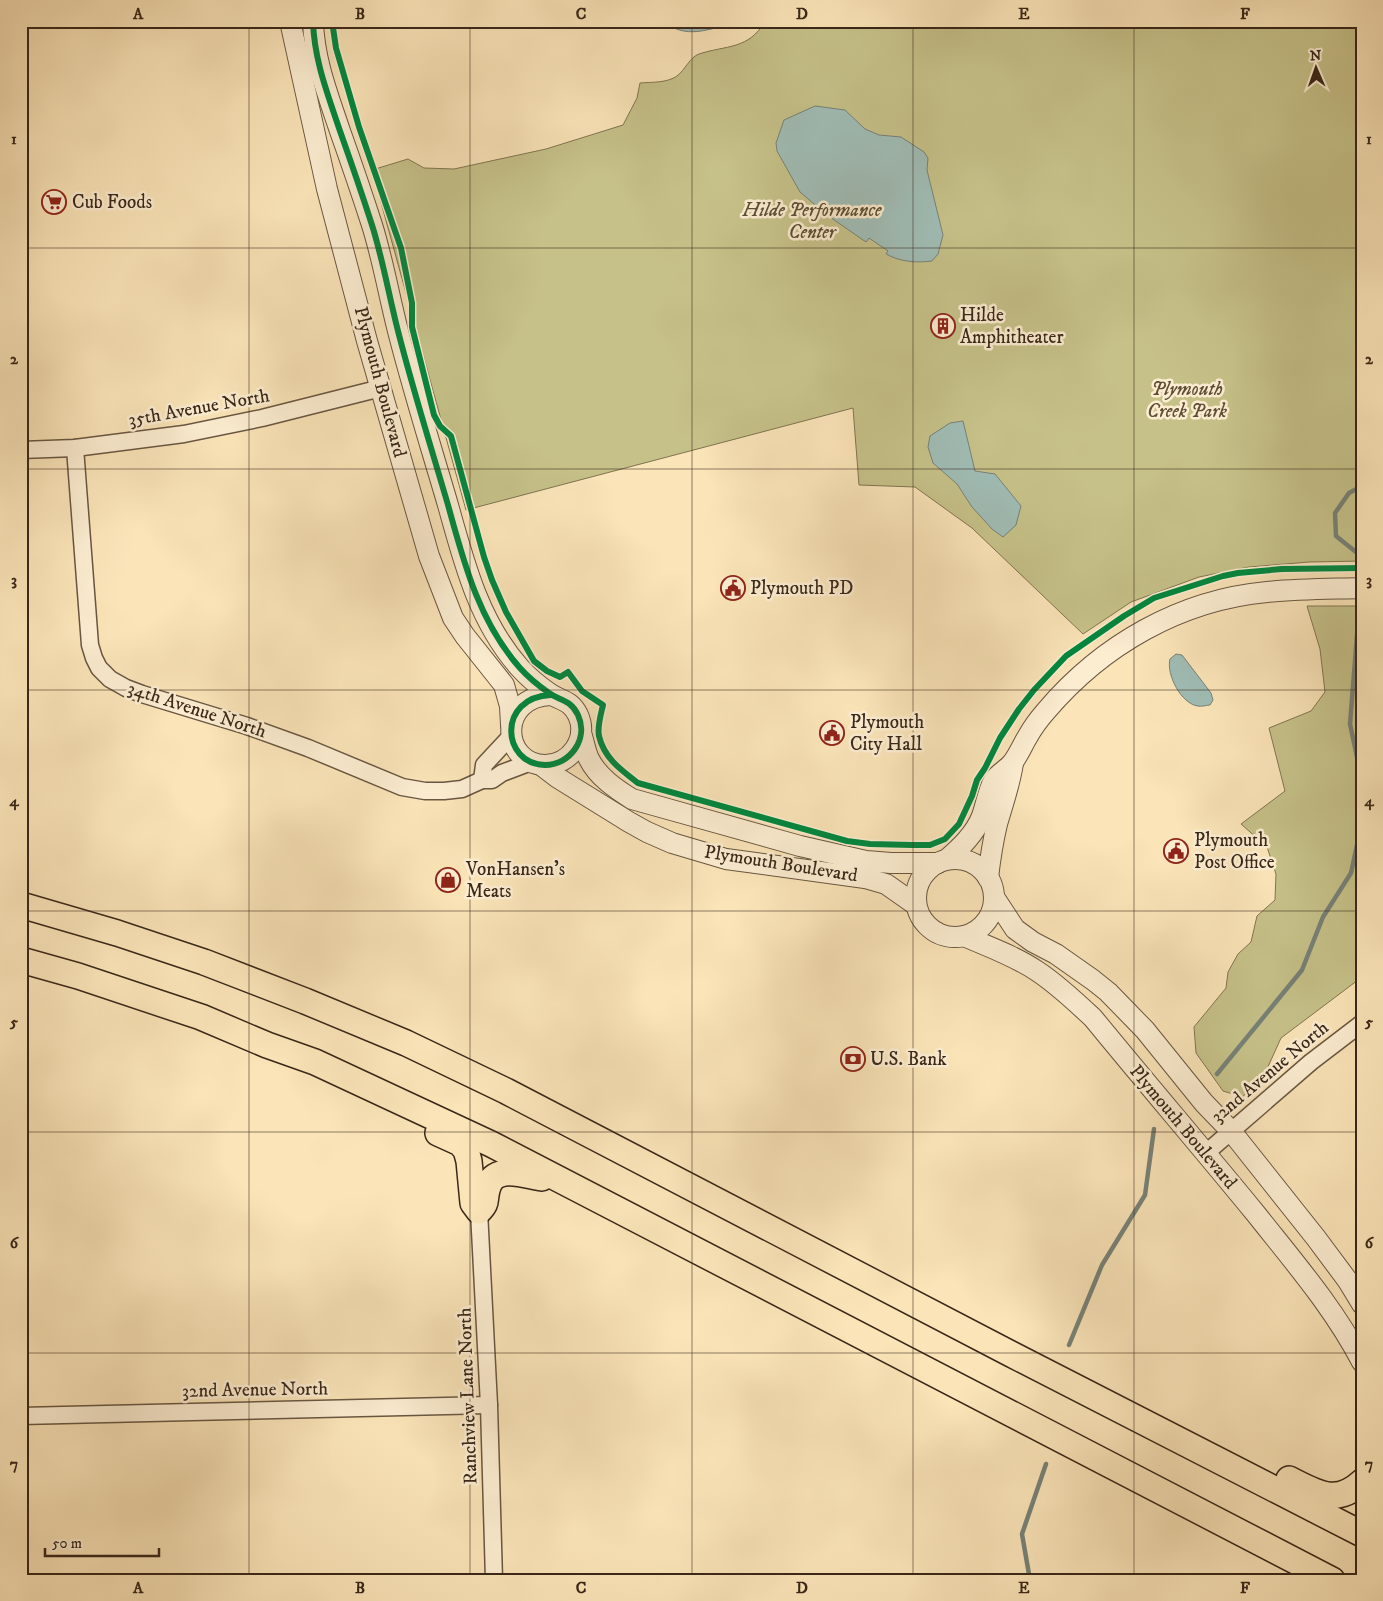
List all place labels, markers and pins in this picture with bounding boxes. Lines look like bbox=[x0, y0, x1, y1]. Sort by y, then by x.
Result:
supermarket icon: Cub Foods bbox=[41, 189, 67, 215]
place label: Cub Foods bbox=[72, 191, 152, 214]
place label: Hilde Amphitheater bbox=[960, 304, 1064, 349]
building icon: Hilde Amphitheater bbox=[930, 313, 956, 339]
public building icon: Plymouth PD bbox=[720, 575, 746, 601]
place label: Plymouth PD bbox=[750, 577, 853, 600]
place label: Plymouth City Hall bbox=[850, 711, 924, 756]
public building icon: Plymouth City Hall bbox=[819, 720, 845, 746]
place label: Plymouth Post Office bbox=[1194, 829, 1275, 874]
public building icon: Plymouth Post Office bbox=[1163, 838, 1189, 864]
place label: VonHansen's Meats bbox=[465, 858, 565, 903]
shop icon: VonHansen's Meats bbox=[435, 867, 461, 893]
bank icon: U.S. Bank bbox=[840, 1046, 866, 1072]
place label: U.S. Bank bbox=[870, 1048, 947, 1071]

